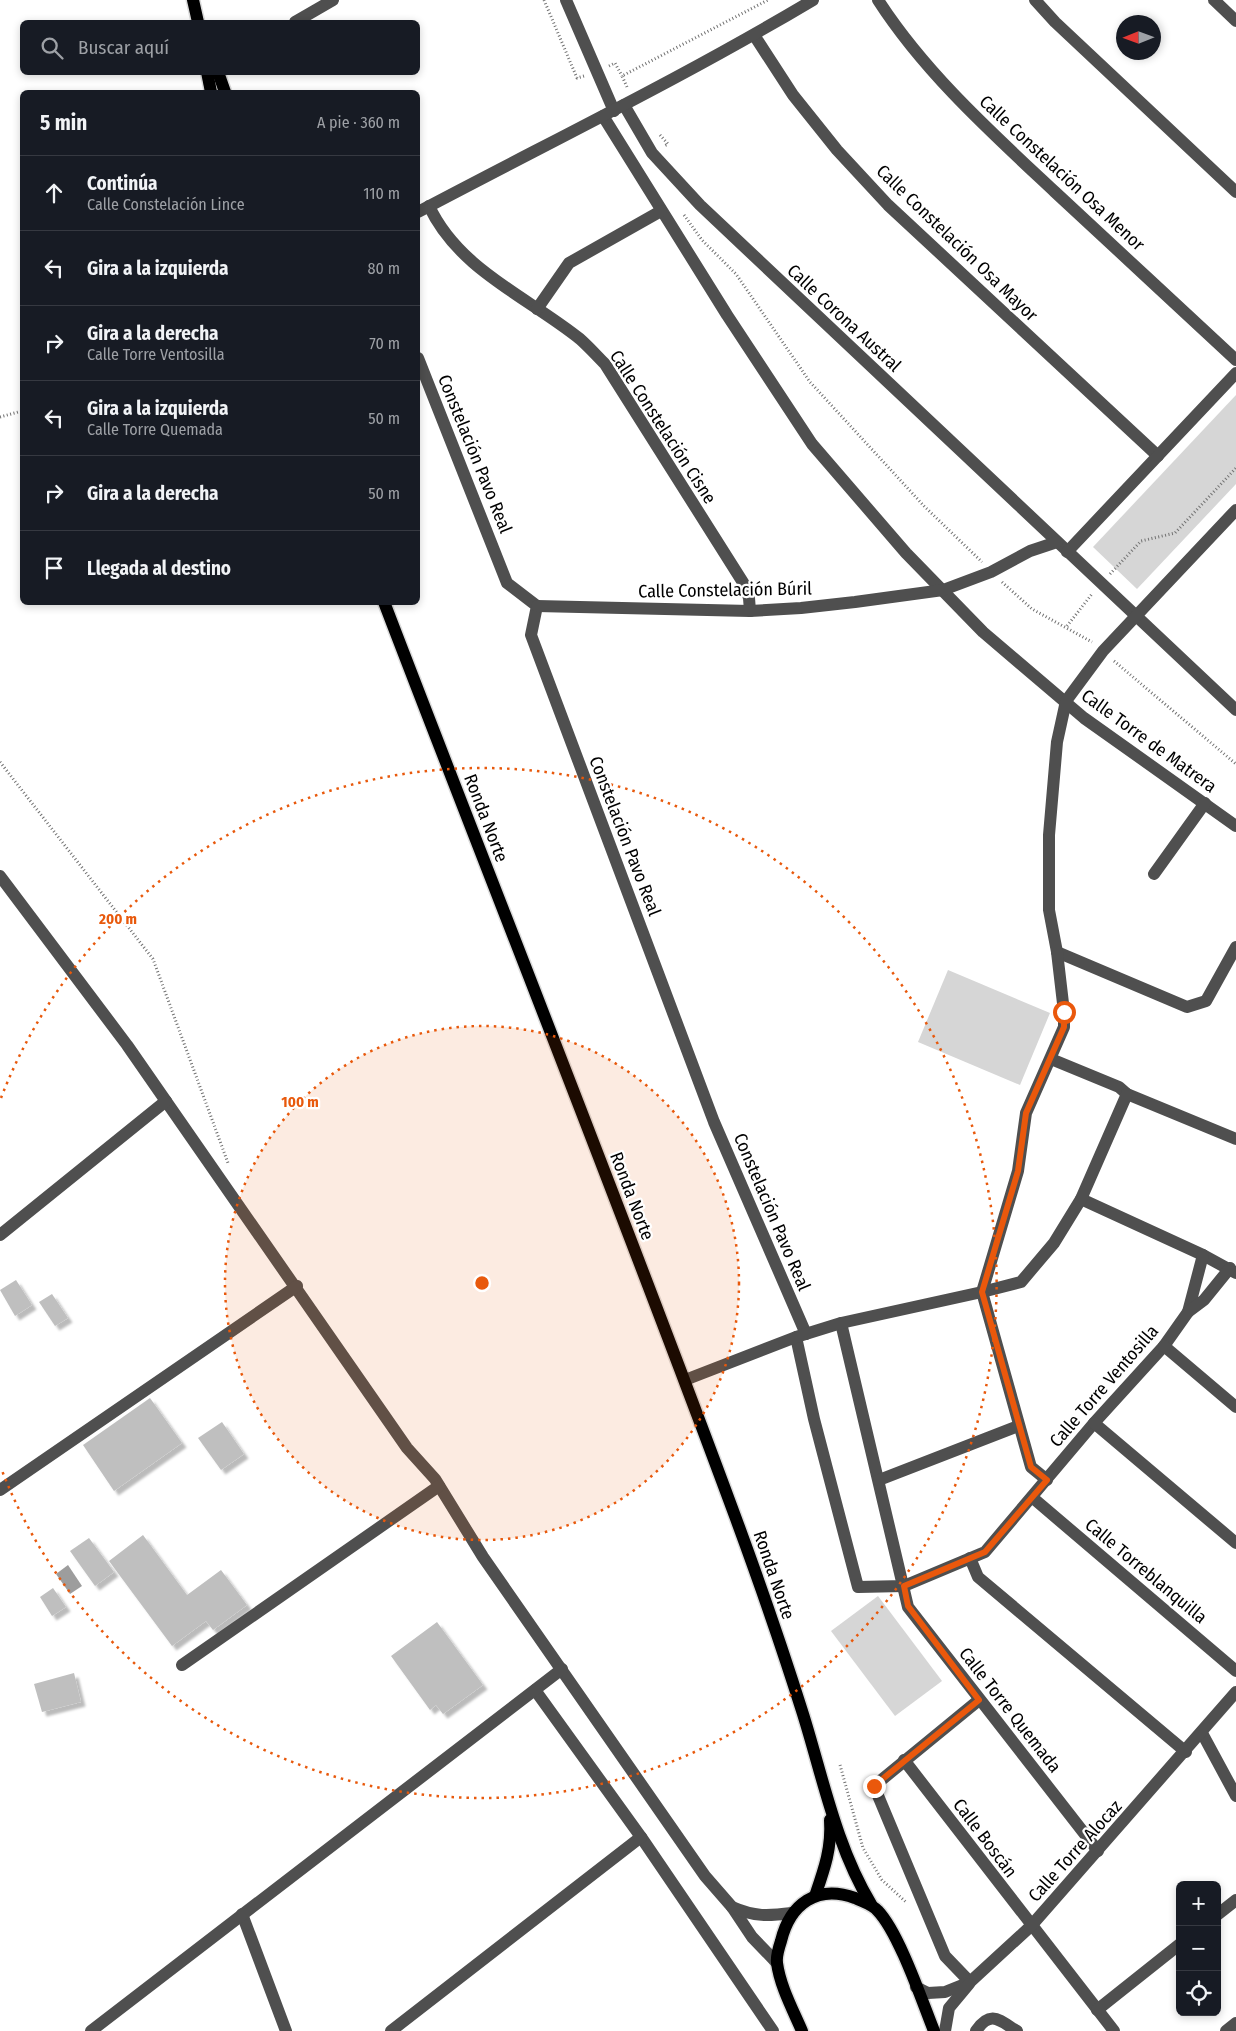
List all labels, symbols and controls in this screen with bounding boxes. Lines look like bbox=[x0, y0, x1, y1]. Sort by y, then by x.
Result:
north arrow bbox=[1116, 15, 1161, 60]
search box bbox=[20, 20, 420, 75]
icon: search bbox=[38, 34, 66, 62]
text: Buscar aquí bbox=[78, 36, 169, 59]
street label: Calle Constelación Osa Menor bbox=[975, 91, 1150, 256]
text: 5 min bbox=[40, 110, 87, 136]
text: A pie · 360 m bbox=[317, 113, 400, 132]
street label: Calle Constelación Osa Mayor bbox=[872, 160, 1043, 326]
text: Continúa bbox=[87, 172, 158, 195]
icon: ahead bbox=[40, 179, 68, 207]
text: 110 m bbox=[363, 184, 400, 203]
text: Calle Constelación Lince bbox=[87, 195, 245, 214]
icon: left bbox=[40, 254, 68, 282]
text: Gira a la izquierda bbox=[87, 257, 229, 280]
text: 80 m bbox=[368, 259, 400, 278]
street label: Calle Corona Austral bbox=[782, 260, 906, 377]
text: Gira a la derecha bbox=[87, 322, 219, 345]
icon: right bbox=[40, 329, 68, 357]
text: 70 m bbox=[369, 334, 400, 353]
text: Calle Torre Ventosilla bbox=[87, 345, 225, 364]
street label: Calle Constelación Cisne bbox=[605, 346, 721, 508]
street label: Constelación Pavo Real bbox=[433, 371, 517, 537]
text: Gira a la izquierda bbox=[87, 397, 229, 420]
icon: left bbox=[40, 404, 68, 432]
text: 50 m bbox=[368, 409, 400, 428]
text: Calle Torre Quemada bbox=[87, 420, 223, 439]
icon: right bbox=[40, 479, 68, 507]
text: Gira a la derecha bbox=[87, 482, 219, 505]
text: 50 m bbox=[368, 484, 400, 503]
icon: arrive bbox=[40, 554, 68, 582]
text: Llegada al destino bbox=[87, 557, 231, 580]
street label: Calle Constelación Búril bbox=[638, 577, 812, 603]
street label: Calle Torre de Matrera bbox=[1077, 685, 1221, 798]
street label: Constelación Pavo Real bbox=[584, 753, 666, 919]
street label: Ronda Norte bbox=[459, 771, 513, 865]
text: 200 m bbox=[98, 910, 137, 928]
route start bbox=[1053, 1001, 1076, 1024]
text: 100 m bbox=[281, 1093, 319, 1111]
street label: Constelación Pavo Real bbox=[729, 1130, 815, 1294]
street label: Ronda Norte bbox=[605, 1149, 659, 1243]
centre of rings bbox=[473, 1274, 491, 1292]
street label: Calle Torre Ventosilla bbox=[1045, 1320, 1163, 1452]
street label: Calle Torreblanquilla bbox=[1081, 1514, 1212, 1628]
street label: Ronda Norte bbox=[749, 1528, 799, 1622]
street label: Calle Torre Quemada bbox=[954, 1643, 1066, 1777]
route end bbox=[863, 1775, 886, 1798]
street label: Calle Boscán bbox=[948, 1794, 1022, 1882]
street label: Calle Torre Alocaz bbox=[1024, 1796, 1126, 1906]
map controls bbox=[1176, 1881, 1221, 2016]
button: + bbox=[1176, 1881, 1221, 1926]
button: − bbox=[1176, 1926, 1221, 1971]
button: locate bbox=[1176, 1971, 1221, 2016]

